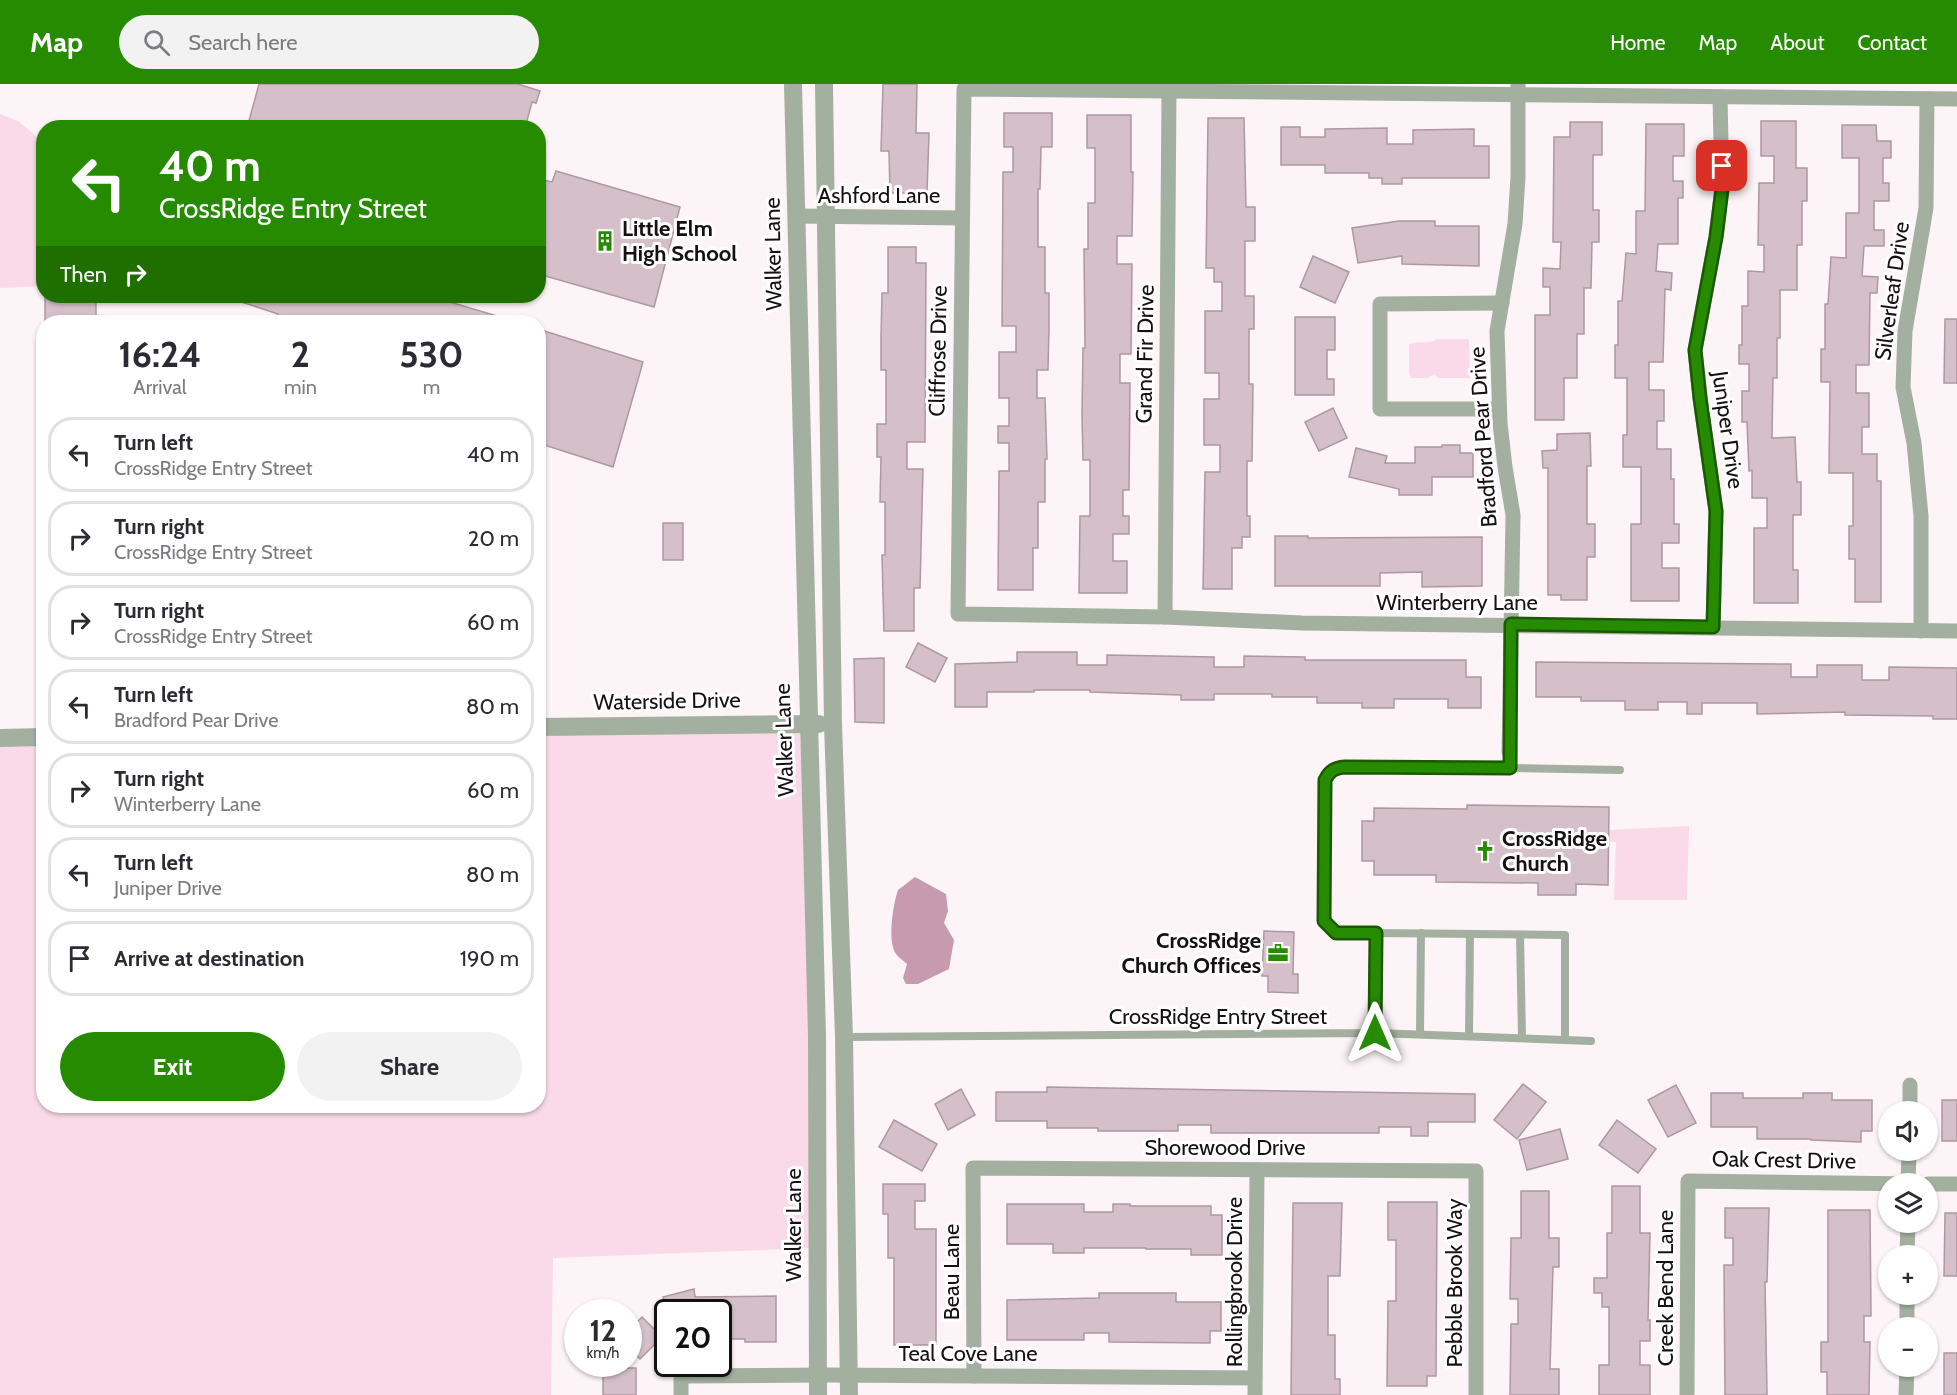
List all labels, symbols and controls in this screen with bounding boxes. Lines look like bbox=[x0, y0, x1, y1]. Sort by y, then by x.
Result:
search box bbox=[119, 15, 539, 69]
text: Map bbox=[30, 25, 83, 59]
icon: search bbox=[140, 26, 173, 59]
text: Search here bbox=[188, 29, 297, 56]
text: Home bbox=[1610, 30, 1666, 55]
text: Map bbox=[1699, 30, 1737, 55]
text: About bbox=[1770, 30, 1824, 55]
text: Contact bbox=[1857, 30, 1927, 55]
text: 40 m bbox=[159, 140, 261, 192]
pin bbox=[1696, 140, 1747, 191]
icon: left bbox=[60, 144, 138, 222]
icon: arrive bbox=[1705, 149, 1738, 182]
street label: Ashford Lane bbox=[818, 182, 940, 209]
text: CrossRidge Entry Street bbox=[159, 192, 427, 225]
street label: Walker Lane bbox=[759, 197, 787, 311]
place label: Little Elm High School bbox=[622, 215, 737, 267]
street label: Silverleaf Drive bbox=[1869, 220, 1915, 362]
building icon: Little Elm High School bbox=[593, 229, 617, 253]
icon: right bbox=[119, 258, 152, 291]
text: Then bbox=[60, 261, 107, 288]
street label: Grand Fir Drive bbox=[1130, 284, 1160, 424]
street label: Cliffrose Drive bbox=[923, 285, 953, 417]
text: 16:24 bbox=[118, 332, 201, 376]
text: 2 bbox=[291, 332, 310, 376]
text: 530 bbox=[399, 332, 464, 376]
street label: Bradford Pear Drive bbox=[1463, 346, 1503, 528]
street label: Juniper Drive bbox=[1706, 368, 1750, 491]
text: Arrival bbox=[133, 375, 187, 399]
text: min bbox=[284, 375, 317, 399]
text: m bbox=[423, 375, 440, 399]
text: Turn left bbox=[114, 429, 193, 456]
icon: left bbox=[63, 438, 96, 471]
text: 40 m bbox=[467, 441, 519, 468]
text: CrossRidge Entry Street bbox=[114, 456, 312, 480]
text: Turn right bbox=[114, 513, 204, 540]
icon: right bbox=[63, 522, 96, 555]
text: 20 m bbox=[468, 525, 519, 552]
text: CrossRidge Entry Street bbox=[114, 540, 312, 564]
street label: Winterberry Lane bbox=[1376, 589, 1538, 616]
text: Turn right bbox=[114, 597, 204, 624]
icon: right bbox=[63, 606, 96, 639]
text: 60 m bbox=[467, 609, 519, 636]
text: CrossRidge Entry Street bbox=[114, 624, 312, 648]
text: Turn left bbox=[114, 681, 193, 708]
street label: Walker Lane bbox=[769, 683, 799, 797]
street label: Waterside Drive bbox=[593, 686, 741, 716]
icon: left bbox=[63, 690, 96, 723]
text: 80 m bbox=[466, 693, 519, 720]
text: Bradford Pear Drive bbox=[114, 708, 278, 732]
text: Turn right bbox=[114, 765, 204, 792]
icon: right bbox=[63, 774, 96, 807]
text: 60 m bbox=[467, 777, 519, 804]
text: Winterberry Lane bbox=[114, 792, 261, 816]
place label: CrossRidge Church bbox=[1502, 825, 1607, 877]
church icon: CrossRidge Church bbox=[1473, 839, 1497, 863]
text: Turn left bbox=[114, 849, 193, 876]
icon: left bbox=[63, 858, 96, 891]
text: 80 m bbox=[466, 861, 519, 888]
text: Juniper Drive bbox=[114, 876, 222, 900]
place label: CrossRidge Church Offices bbox=[1122, 927, 1261, 979]
office icon: CrossRidge Church Offices bbox=[1266, 941, 1290, 965]
icon: arrive bbox=[63, 942, 96, 975]
text: Arrive at destination bbox=[114, 945, 304, 972]
text: 190 m bbox=[460, 945, 519, 972]
position arrow bbox=[1343, 1001, 1407, 1065]
street label: CrossRidge Entry Street bbox=[1109, 1003, 1328, 1030]
button: Exit bbox=[60, 1032, 285, 1101]
button: Share bbox=[297, 1032, 522, 1101]
map controls bbox=[1878, 1101, 1938, 1377]
button: sound bbox=[1878, 1101, 1938, 1161]
street label: Shorewood Drive bbox=[1144, 1134, 1306, 1161]
street label: Oak Crest Drive bbox=[1712, 1145, 1856, 1175]
street label: Walker Lane bbox=[780, 1168, 807, 1282]
button: layers bbox=[1878, 1173, 1938, 1233]
street label: Rollingbrook Drive bbox=[1221, 1197, 1248, 1367]
street label: Pebble Brook Way bbox=[1441, 1198, 1468, 1368]
street label: Creek Bend Lane bbox=[1652, 1210, 1679, 1366]
street label: Beau Lane bbox=[938, 1224, 965, 1320]
button: + bbox=[1878, 1245, 1938, 1305]
speed limit sign: 20 bbox=[654, 1299, 732, 1377]
text: 12 bbox=[590, 1312, 616, 1349]
button: − bbox=[1878, 1317, 1938, 1377]
street label: Teal Cove Lane bbox=[898, 1340, 1038, 1367]
text: km/h bbox=[587, 1344, 619, 1362]

